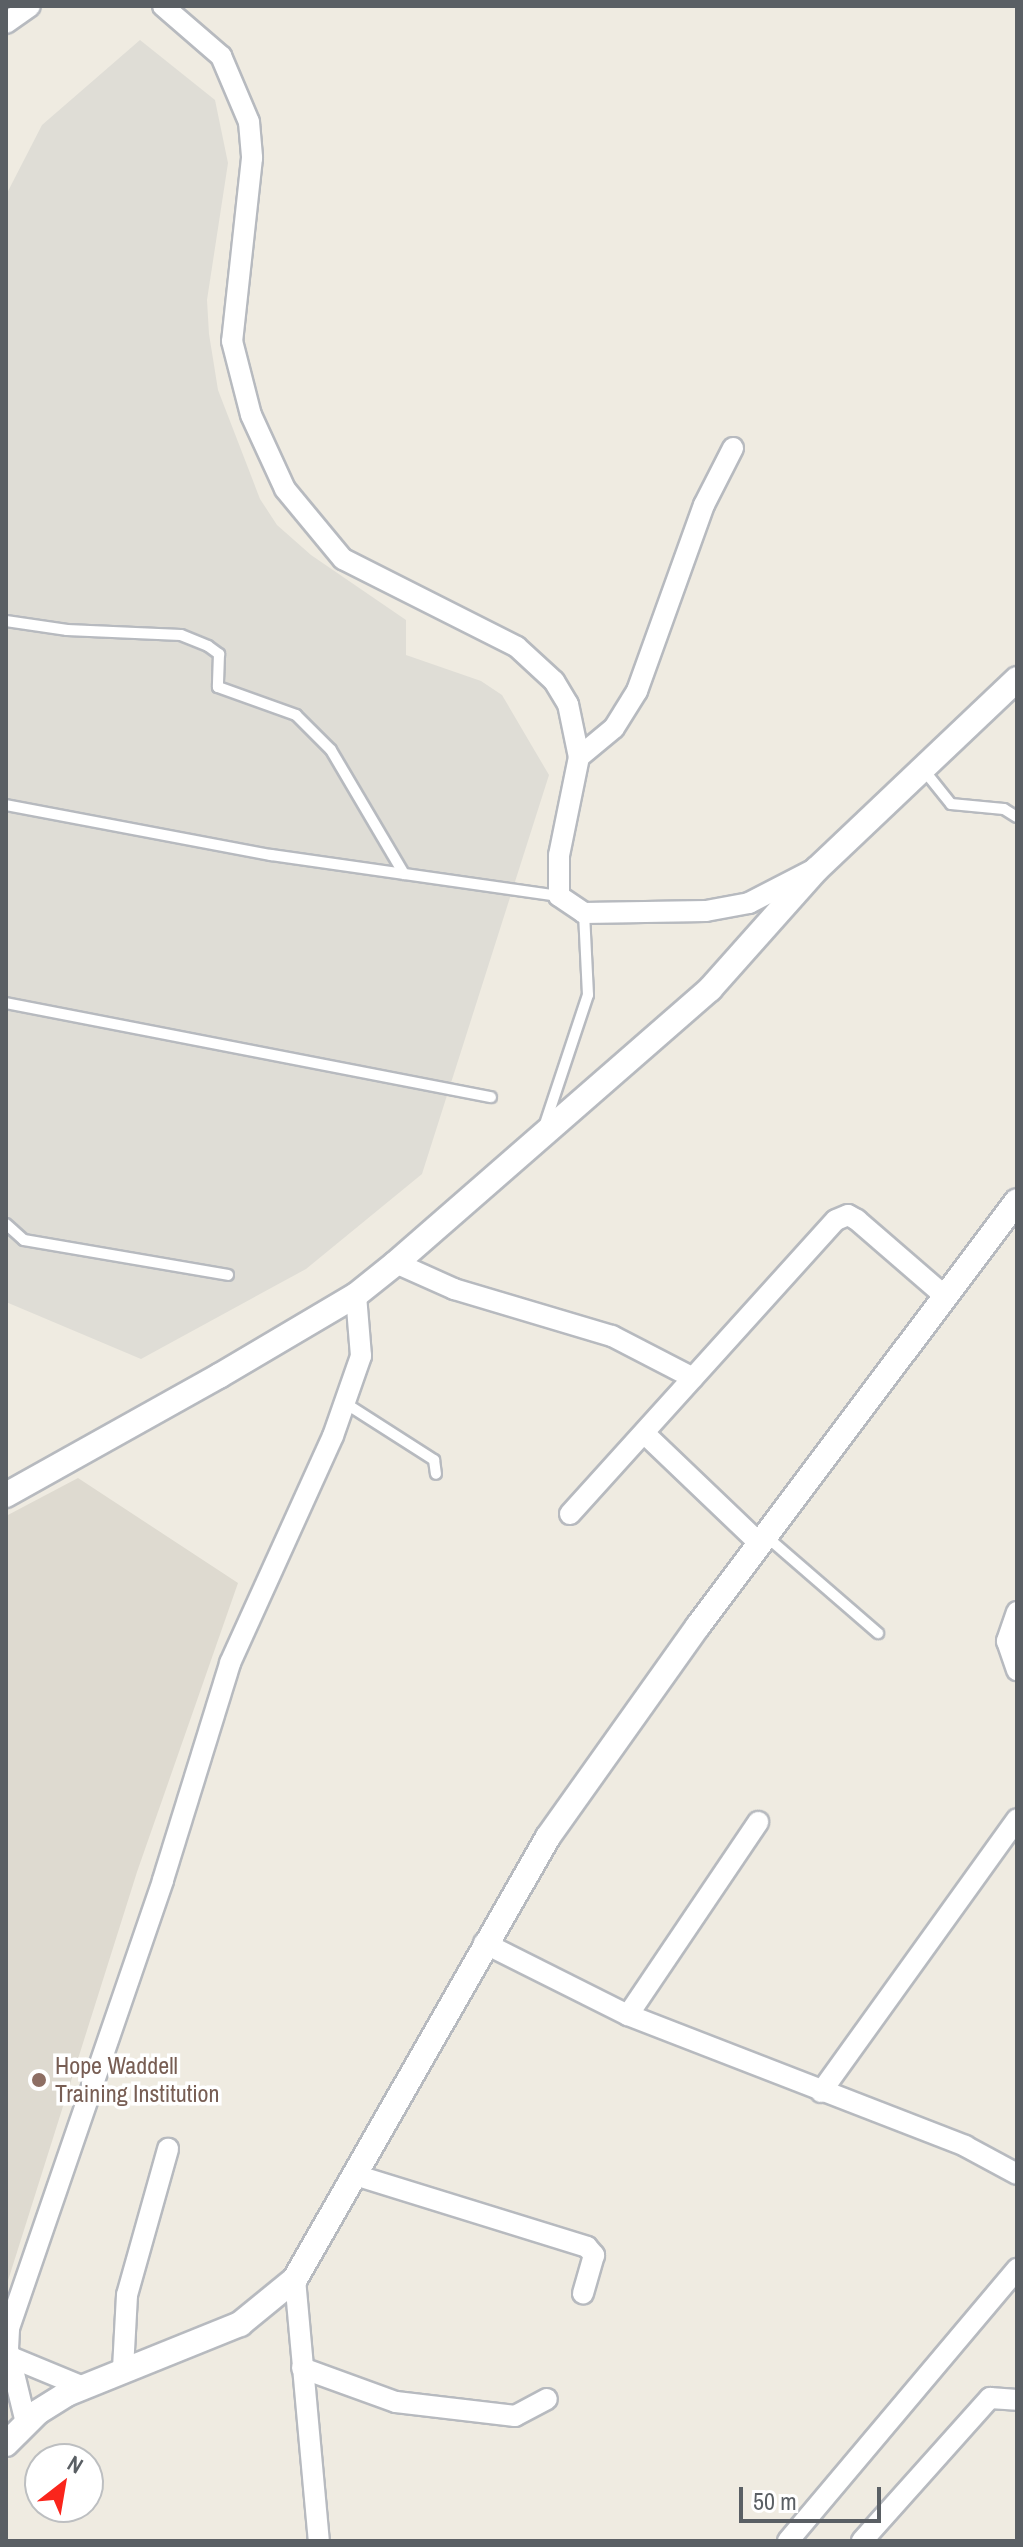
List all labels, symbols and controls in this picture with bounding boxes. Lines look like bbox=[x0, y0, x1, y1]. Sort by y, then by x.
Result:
place label: Hope Waddell Training Institution bbox=[55, 2052, 219, 2108]
marker: Hope Waddell Training Institution bbox=[30, 2071, 48, 2089]
north arrow bbox=[24, 2443, 104, 2523]
text: N bbox=[62, 2448, 89, 2480]
scale bar bbox=[743, 2471, 885, 2521]
text: 50 m bbox=[753, 2485, 797, 2517]

